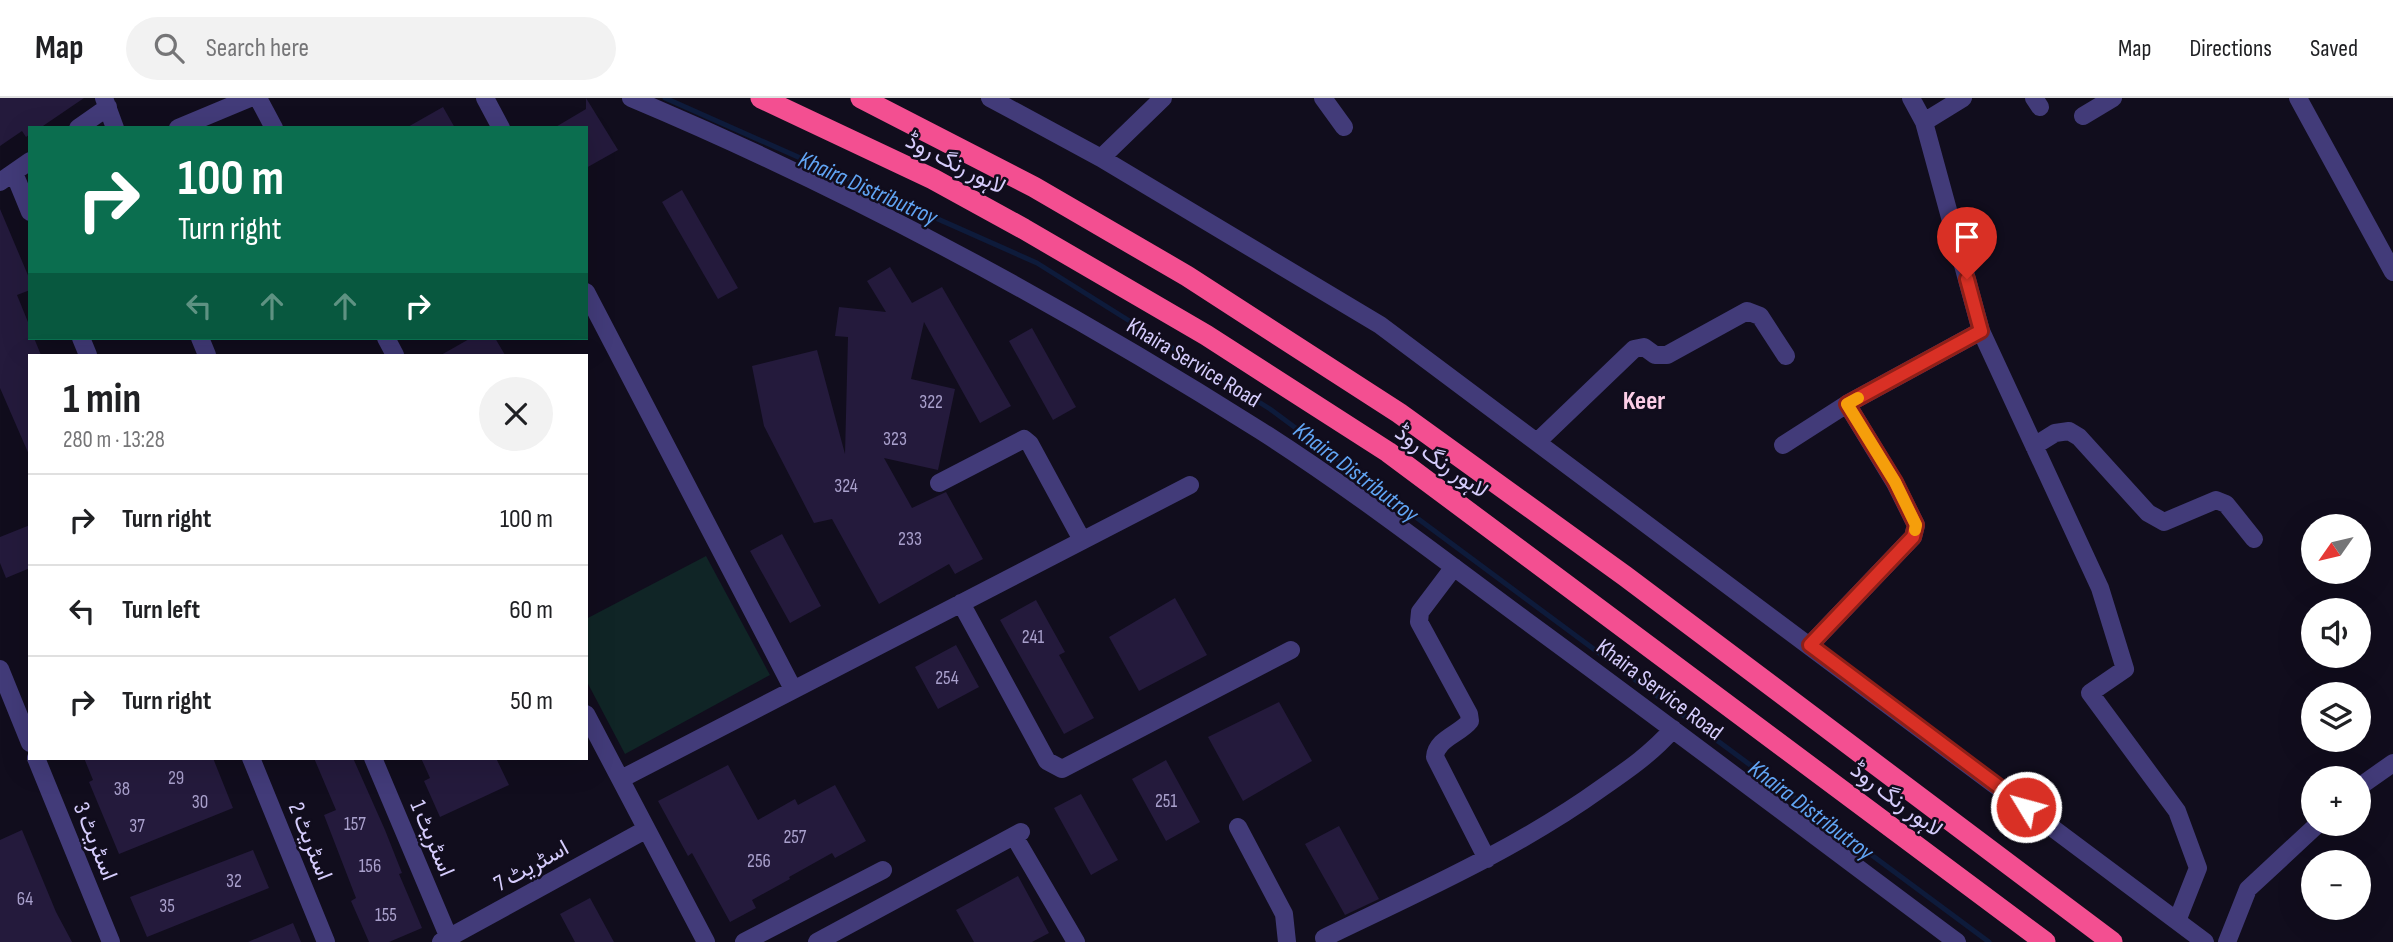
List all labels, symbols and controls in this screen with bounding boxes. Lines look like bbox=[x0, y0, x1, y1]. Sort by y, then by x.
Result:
search box bbox=[126, 17, 616, 80]
text: Map bbox=[35, 28, 84, 68]
icon: search bbox=[150, 29, 188, 67]
text: Search here bbox=[206, 33, 309, 64]
text: Map bbox=[2118, 34, 2151, 63]
text: Directions bbox=[2189, 34, 2272, 63]
text: Saved bbox=[2310, 34, 2358, 63]
street label: لاہور رنگ روڈ bbox=[901, 127, 1010, 201]
water label: Khaira Distributroy bbox=[794, 145, 943, 232]
text: 100 m bbox=[178, 150, 284, 209]
icon: right bbox=[63, 154, 154, 245]
pin bbox=[1937, 207, 1997, 279]
text: Turn right bbox=[178, 210, 282, 249]
icon: arrive bbox=[1948, 218, 1986, 256]
icon: left bbox=[180, 287, 218, 325]
icon: ahead bbox=[253, 287, 291, 325]
icon: ahead bbox=[326, 287, 364, 325]
icon: right bbox=[399, 287, 437, 325]
street label: Khaira Service Road bbox=[1121, 312, 1266, 414]
text: 1 min bbox=[63, 374, 141, 425]
button: close bbox=[479, 377, 553, 451]
district label: Keer bbox=[1623, 386, 1665, 417]
house number: 322 bbox=[919, 391, 943, 414]
water label: Khaira Distributroy bbox=[1287, 416, 1425, 529]
street label: لاہور رنگ روڈ bbox=[1389, 419, 1493, 505]
text: 280 m · 13:28 bbox=[63, 426, 165, 454]
house number: 323 bbox=[883, 428, 907, 451]
house number: 324 bbox=[834, 475, 858, 498]
icon: right bbox=[63, 501, 101, 539]
text: Turn right bbox=[122, 504, 211, 535]
text: 100 m bbox=[500, 504, 553, 535]
north arrow bbox=[2301, 514, 2371, 584]
map controls bbox=[2301, 514, 2371, 920]
house number: 233 bbox=[898, 528, 922, 551]
icon: left bbox=[63, 592, 101, 630]
text: Turn left bbox=[122, 595, 200, 626]
text: 60 m bbox=[509, 595, 553, 626]
button: sound bbox=[2301, 598, 2371, 668]
house number: 241 bbox=[1022, 626, 1045, 649]
street label: Khaira Service Road bbox=[1590, 633, 1728, 747]
house number: 254 bbox=[935, 667, 959, 690]
button: layers bbox=[2301, 682, 2371, 752]
icon: right bbox=[63, 683, 101, 721]
text: Turn right bbox=[122, 686, 211, 717]
text: 50 m bbox=[510, 686, 553, 717]
water label: Khaira Distributroy bbox=[1742, 754, 1880, 867]
street label: لاہور رنگ روڈ bbox=[1845, 756, 1948, 844]
button: + bbox=[2301, 766, 2371, 836]
house number: 29 bbox=[168, 767, 184, 790]
position arrow bbox=[1989, 770, 2063, 844]
house number: 38 bbox=[114, 778, 130, 801]
house number: 251 bbox=[1155, 790, 1177, 813]
house number: 30 bbox=[192, 791, 208, 814]
street label: اسٹریٹ 1 bbox=[403, 796, 461, 881]
street label: اسٹریٹ 3 bbox=[67, 798, 123, 885]
street label: اسٹریٹ 2 bbox=[282, 798, 338, 885]
house number: 157 bbox=[344, 813, 366, 836]
house number: 37 bbox=[129, 815, 145, 838]
house number: 257 bbox=[784, 826, 807, 849]
street label: اسٹریٹ 7 bbox=[489, 834, 574, 898]
house number: 256 bbox=[747, 850, 771, 873]
button: − bbox=[2301, 850, 2371, 920]
house number: 156 bbox=[359, 855, 381, 878]
house number: 32 bbox=[226, 870, 242, 893]
house number: 64 bbox=[17, 888, 33, 911]
house number: 35 bbox=[159, 895, 175, 918]
house number: 155 bbox=[375, 904, 397, 927]

